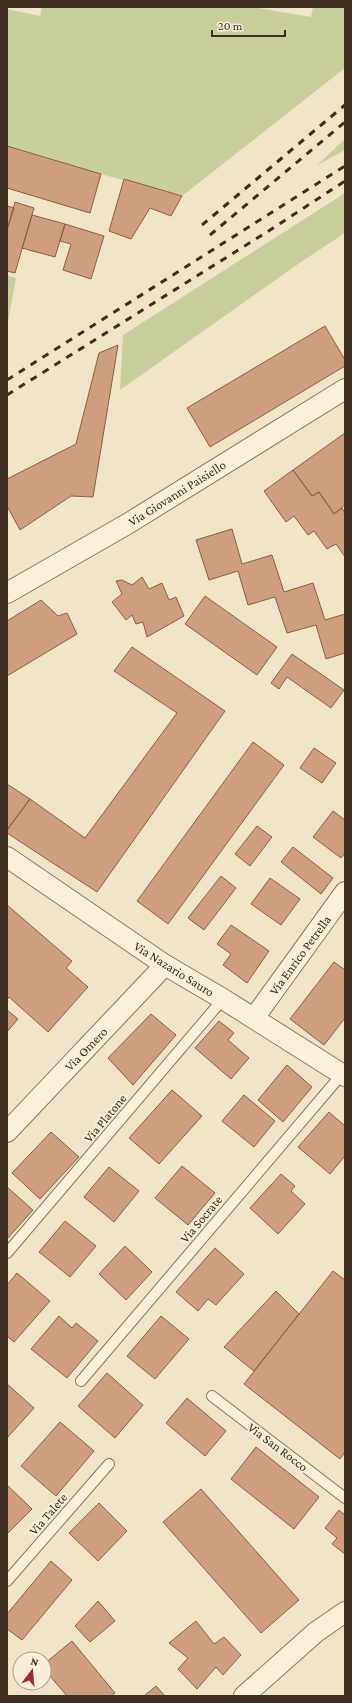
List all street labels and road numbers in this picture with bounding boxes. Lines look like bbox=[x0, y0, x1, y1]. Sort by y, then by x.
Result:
street label: Via Giovanni Paisiello bbox=[125, 457, 229, 529]
street label: Via Enrico Petrella bbox=[266, 912, 334, 998]
street label: Via Nazario Sauro bbox=[131, 938, 217, 1000]
street label: Via Omero bbox=[62, 1024, 110, 1074]
street label: Via Platone bbox=[80, 1091, 130, 1145]
street label: Via Socrate bbox=[177, 1192, 225, 1246]
street label: Via San Rocco bbox=[245, 1420, 311, 1474]
street label: Via Talete bbox=[26, 1490, 70, 1538]

